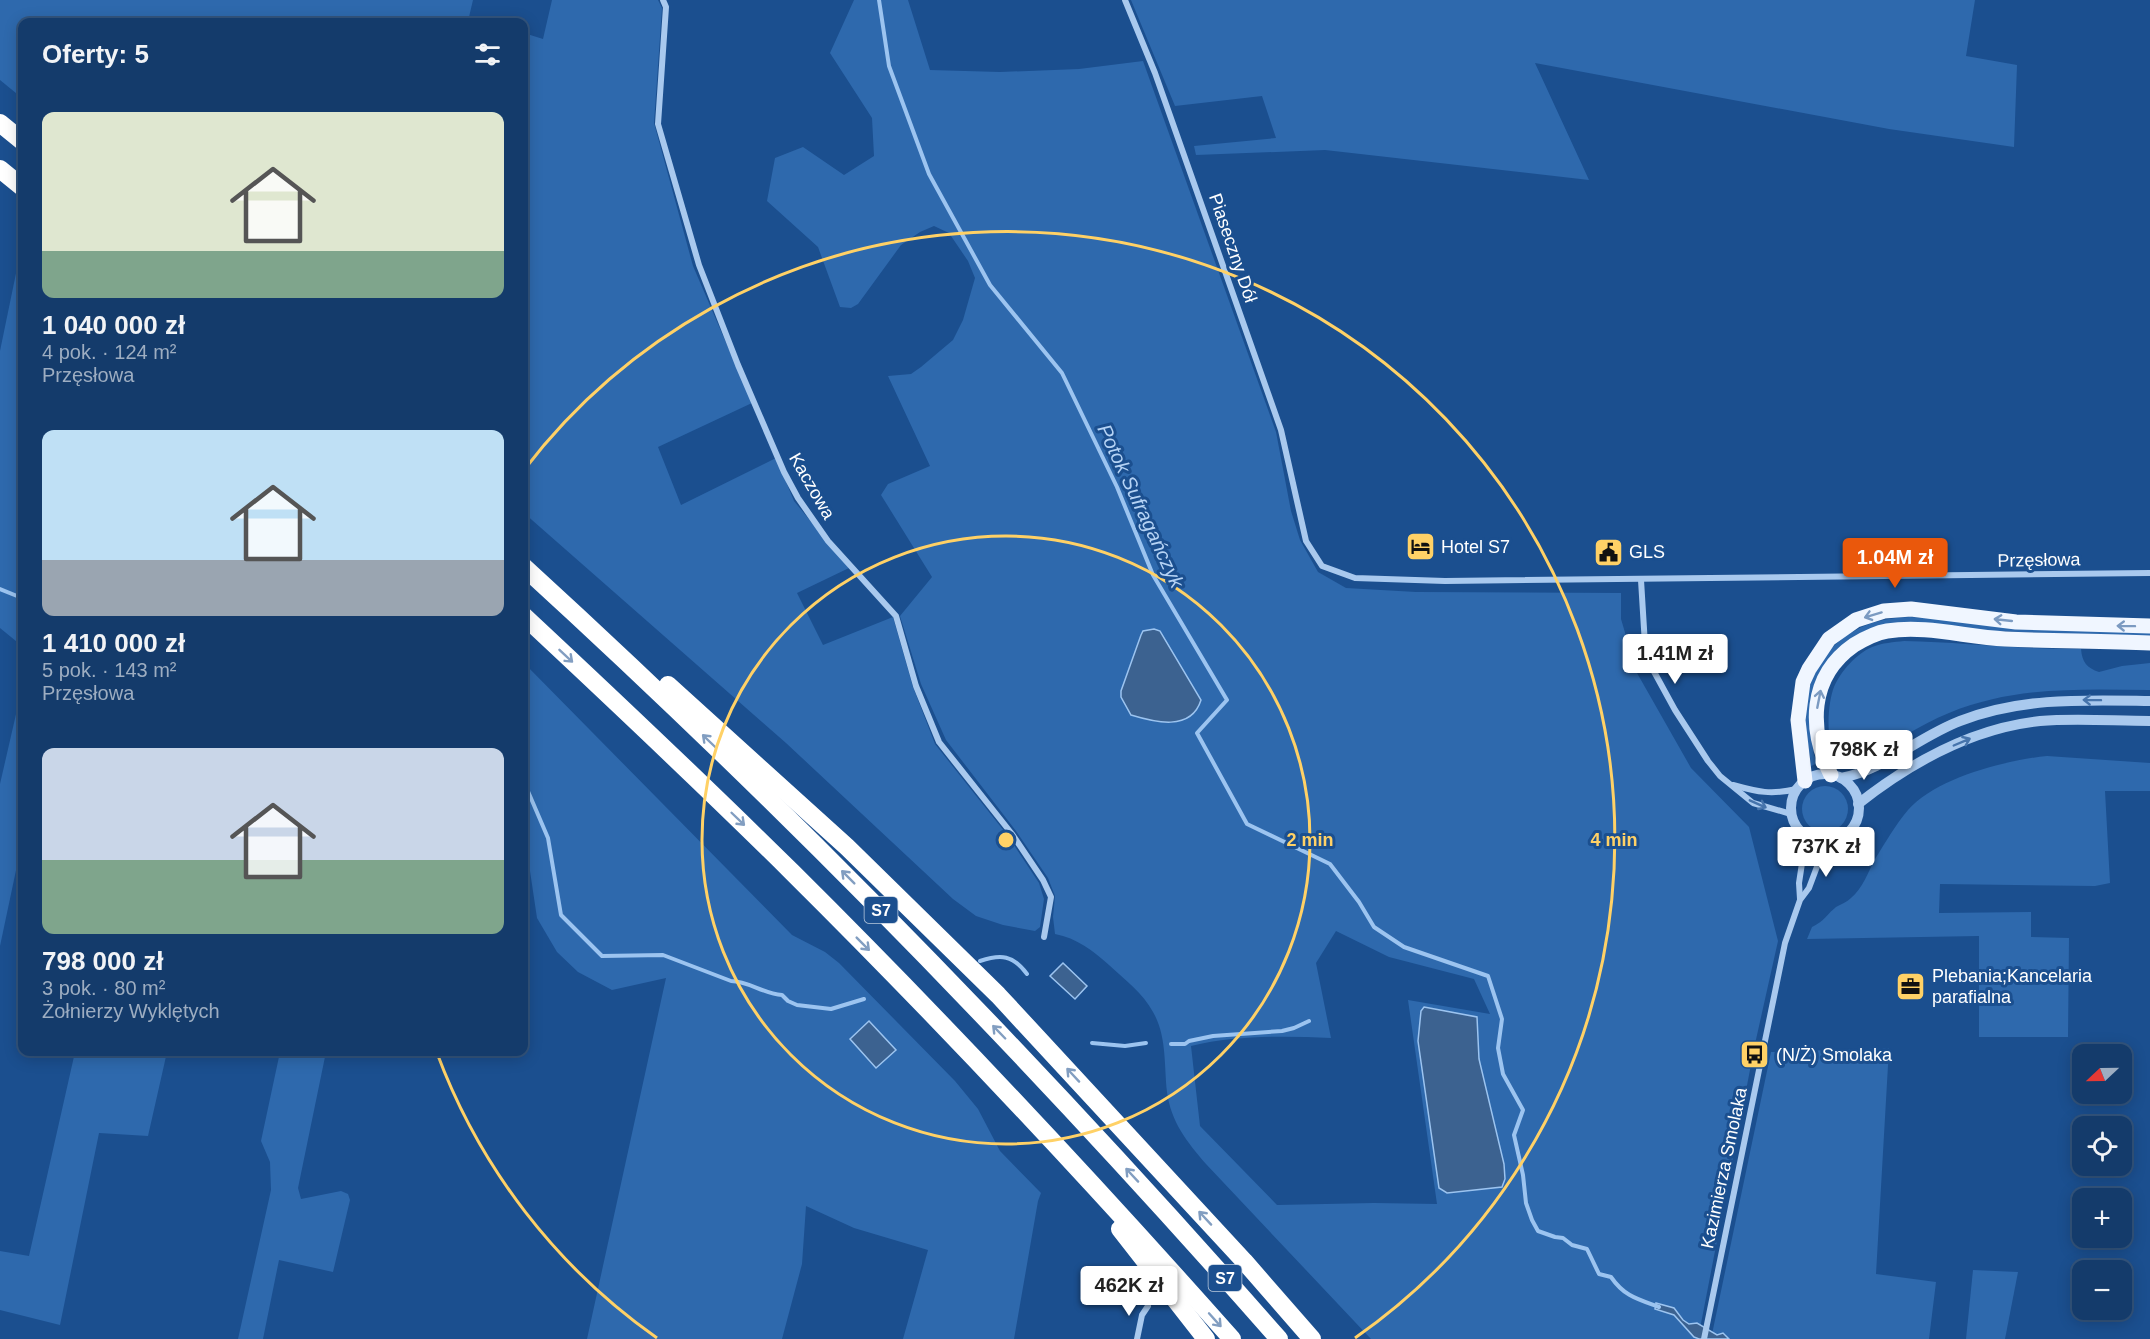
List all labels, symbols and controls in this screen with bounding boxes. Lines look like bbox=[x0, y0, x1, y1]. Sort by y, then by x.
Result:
icon: filters bbox=[471, 38, 504, 71]
text: Oferty: 5 bbox=[42, 39, 149, 69]
icon: home bbox=[219, 151, 327, 259]
street label: Piaseczny Dół bbox=[1205, 191, 1261, 305]
text: 1 040 000 zł bbox=[42, 310, 185, 340]
text: 4 pok. · 124 m² bbox=[42, 341, 177, 363]
text: Przęsłowa bbox=[42, 364, 134, 386]
water label: Potok Sufragańczyk bbox=[1093, 421, 1189, 592]
street label: Kaczowa bbox=[785, 449, 839, 523]
icon: home bbox=[219, 469, 327, 577]
hotel icon: Hotel S7 bbox=[1404, 531, 1436, 563]
public building icon: GLS bbox=[1592, 536, 1624, 568]
place label: Hotel S7 bbox=[1441, 537, 1510, 557]
pin: 1.04M zł bbox=[1833, 538, 1957, 589]
place label: GLS bbox=[1629, 542, 1665, 562]
text: 1.04M zł bbox=[1857, 546, 1933, 568]
street label: Przęsłowa bbox=[1997, 549, 2082, 571]
one-way arrow bbox=[1864, 610, 1883, 621]
one-way arrow bbox=[1993, 615, 2013, 626]
one-way arrow bbox=[2116, 620, 2136, 631]
text: 1 410 000 zł bbox=[42, 628, 185, 658]
pin: 1.41M zł bbox=[1613, 634, 1737, 685]
text: 1.41M zł bbox=[1637, 642, 1713, 664]
one-way arrow bbox=[559, 649, 574, 663]
text: 5 pok. · 143 m² bbox=[42, 659, 177, 681]
text: Przęsłowa bbox=[42, 682, 134, 704]
one-way arrow bbox=[1814, 689, 1825, 709]
one-way arrow bbox=[2082, 694, 2102, 706]
pin: 798K zł bbox=[1809, 730, 1919, 781]
one-way arrow bbox=[702, 733, 717, 748]
one-way arrow bbox=[1952, 736, 1971, 747]
text: 798K zł bbox=[1830, 738, 1898, 760]
icon: home bbox=[219, 787, 327, 895]
one-way arrow bbox=[1748, 799, 1766, 810]
one-way arrow bbox=[731, 812, 746, 827]
pin: 737K zł bbox=[1771, 827, 1881, 878]
centre of rings bbox=[996, 830, 1016, 850]
text: 2 min bbox=[1286, 830, 1334, 850]
text: 4 min bbox=[1590, 830, 1638, 850]
text: 737K zł bbox=[1792, 835, 1860, 857]
one-way arrow bbox=[841, 870, 856, 885]
road number: S7 bbox=[864, 897, 898, 923]
one-way arrow bbox=[856, 937, 871, 952]
text: 798 000 zł bbox=[42, 946, 163, 976]
place label: Plebania;Kancelaria parafialna bbox=[1932, 966, 2093, 1007]
office icon: Plebania;Kancelaria parafialna bbox=[1895, 970, 1927, 1002]
text: 3 pok. · 80 m² bbox=[42, 977, 165, 999]
text: Żołnierzy Wyklętych bbox=[42, 1000, 220, 1022]
one-way arrow bbox=[992, 1024, 1006, 1039]
bus stop icon: (N/Ż) Smolaka bbox=[1739, 1039, 1771, 1071]
north arrow bbox=[2072, 1044, 2132, 1104]
map controls bbox=[2072, 1044, 2132, 1320]
place label: (N/Ż) Smolaka bbox=[1776, 1045, 1893, 1065]
one-way arrow bbox=[1066, 1067, 1080, 1082]
street label: Kazimierza Smolaka bbox=[1697, 1085, 1751, 1250]
button: locate bbox=[2072, 1116, 2132, 1176]
one-way arrow bbox=[1125, 1167, 1139, 1182]
button: + bbox=[2072, 1188, 2132, 1248]
one-way arrow bbox=[1198, 1211, 1212, 1226]
button: − bbox=[2072, 1260, 2132, 1320]
road number: S7 bbox=[1208, 1265, 1242, 1291]
pin: 462K zł bbox=[1074, 1266, 1184, 1317]
text: 462K zł bbox=[1095, 1274, 1163, 1296]
one-way arrow bbox=[1208, 1313, 1222, 1328]

